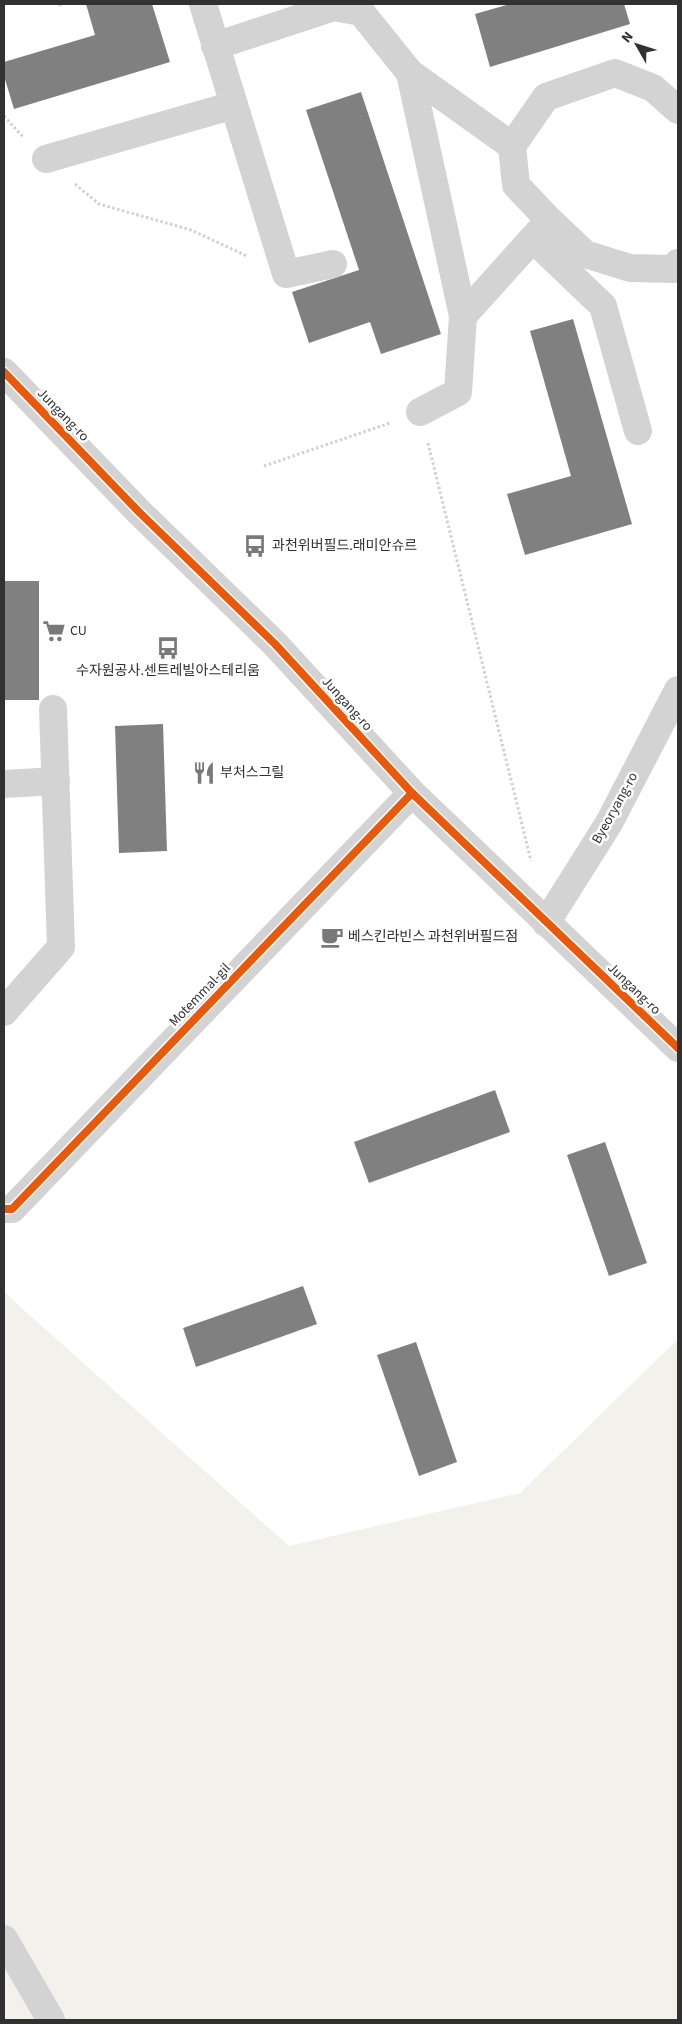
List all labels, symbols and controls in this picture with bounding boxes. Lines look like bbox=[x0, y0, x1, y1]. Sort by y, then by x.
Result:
north arrow bbox=[612, 20, 662, 70]
text: N bbox=[617, 28, 638, 47]
street label: Jungang-ro bbox=[32, 384, 94, 446]
bus stop icon: 과천위버필드.래미안슈르 bbox=[242, 533, 268, 559]
place label: 과천위버필드.래미안슈르 bbox=[272, 536, 417, 556]
supermarket icon: CU bbox=[41, 618, 67, 644]
place label: CU bbox=[70, 621, 87, 641]
bus stop icon: 수자원공사.센트레빌아스테리움 bbox=[155, 635, 181, 661]
place label: 수자원공사.센트레빌아스테리움 bbox=[76, 661, 260, 681]
street label: Jungang-ro bbox=[317, 672, 377, 736]
restaurant icon: 부처스그릴 bbox=[191, 760, 217, 786]
place label: 부처스그릴 bbox=[220, 763, 284, 783]
street label: Byeoryang-ro bbox=[587, 769, 643, 847]
cafe icon: 베스킨라빈스 과천위버필드점 bbox=[319, 924, 345, 950]
place label: 베스킨라빈스 과천위버필드점 bbox=[348, 927, 518, 947]
street label: Jungang-ro bbox=[603, 958, 665, 1020]
street label: Motemmal-gil bbox=[165, 959, 236, 1031]

